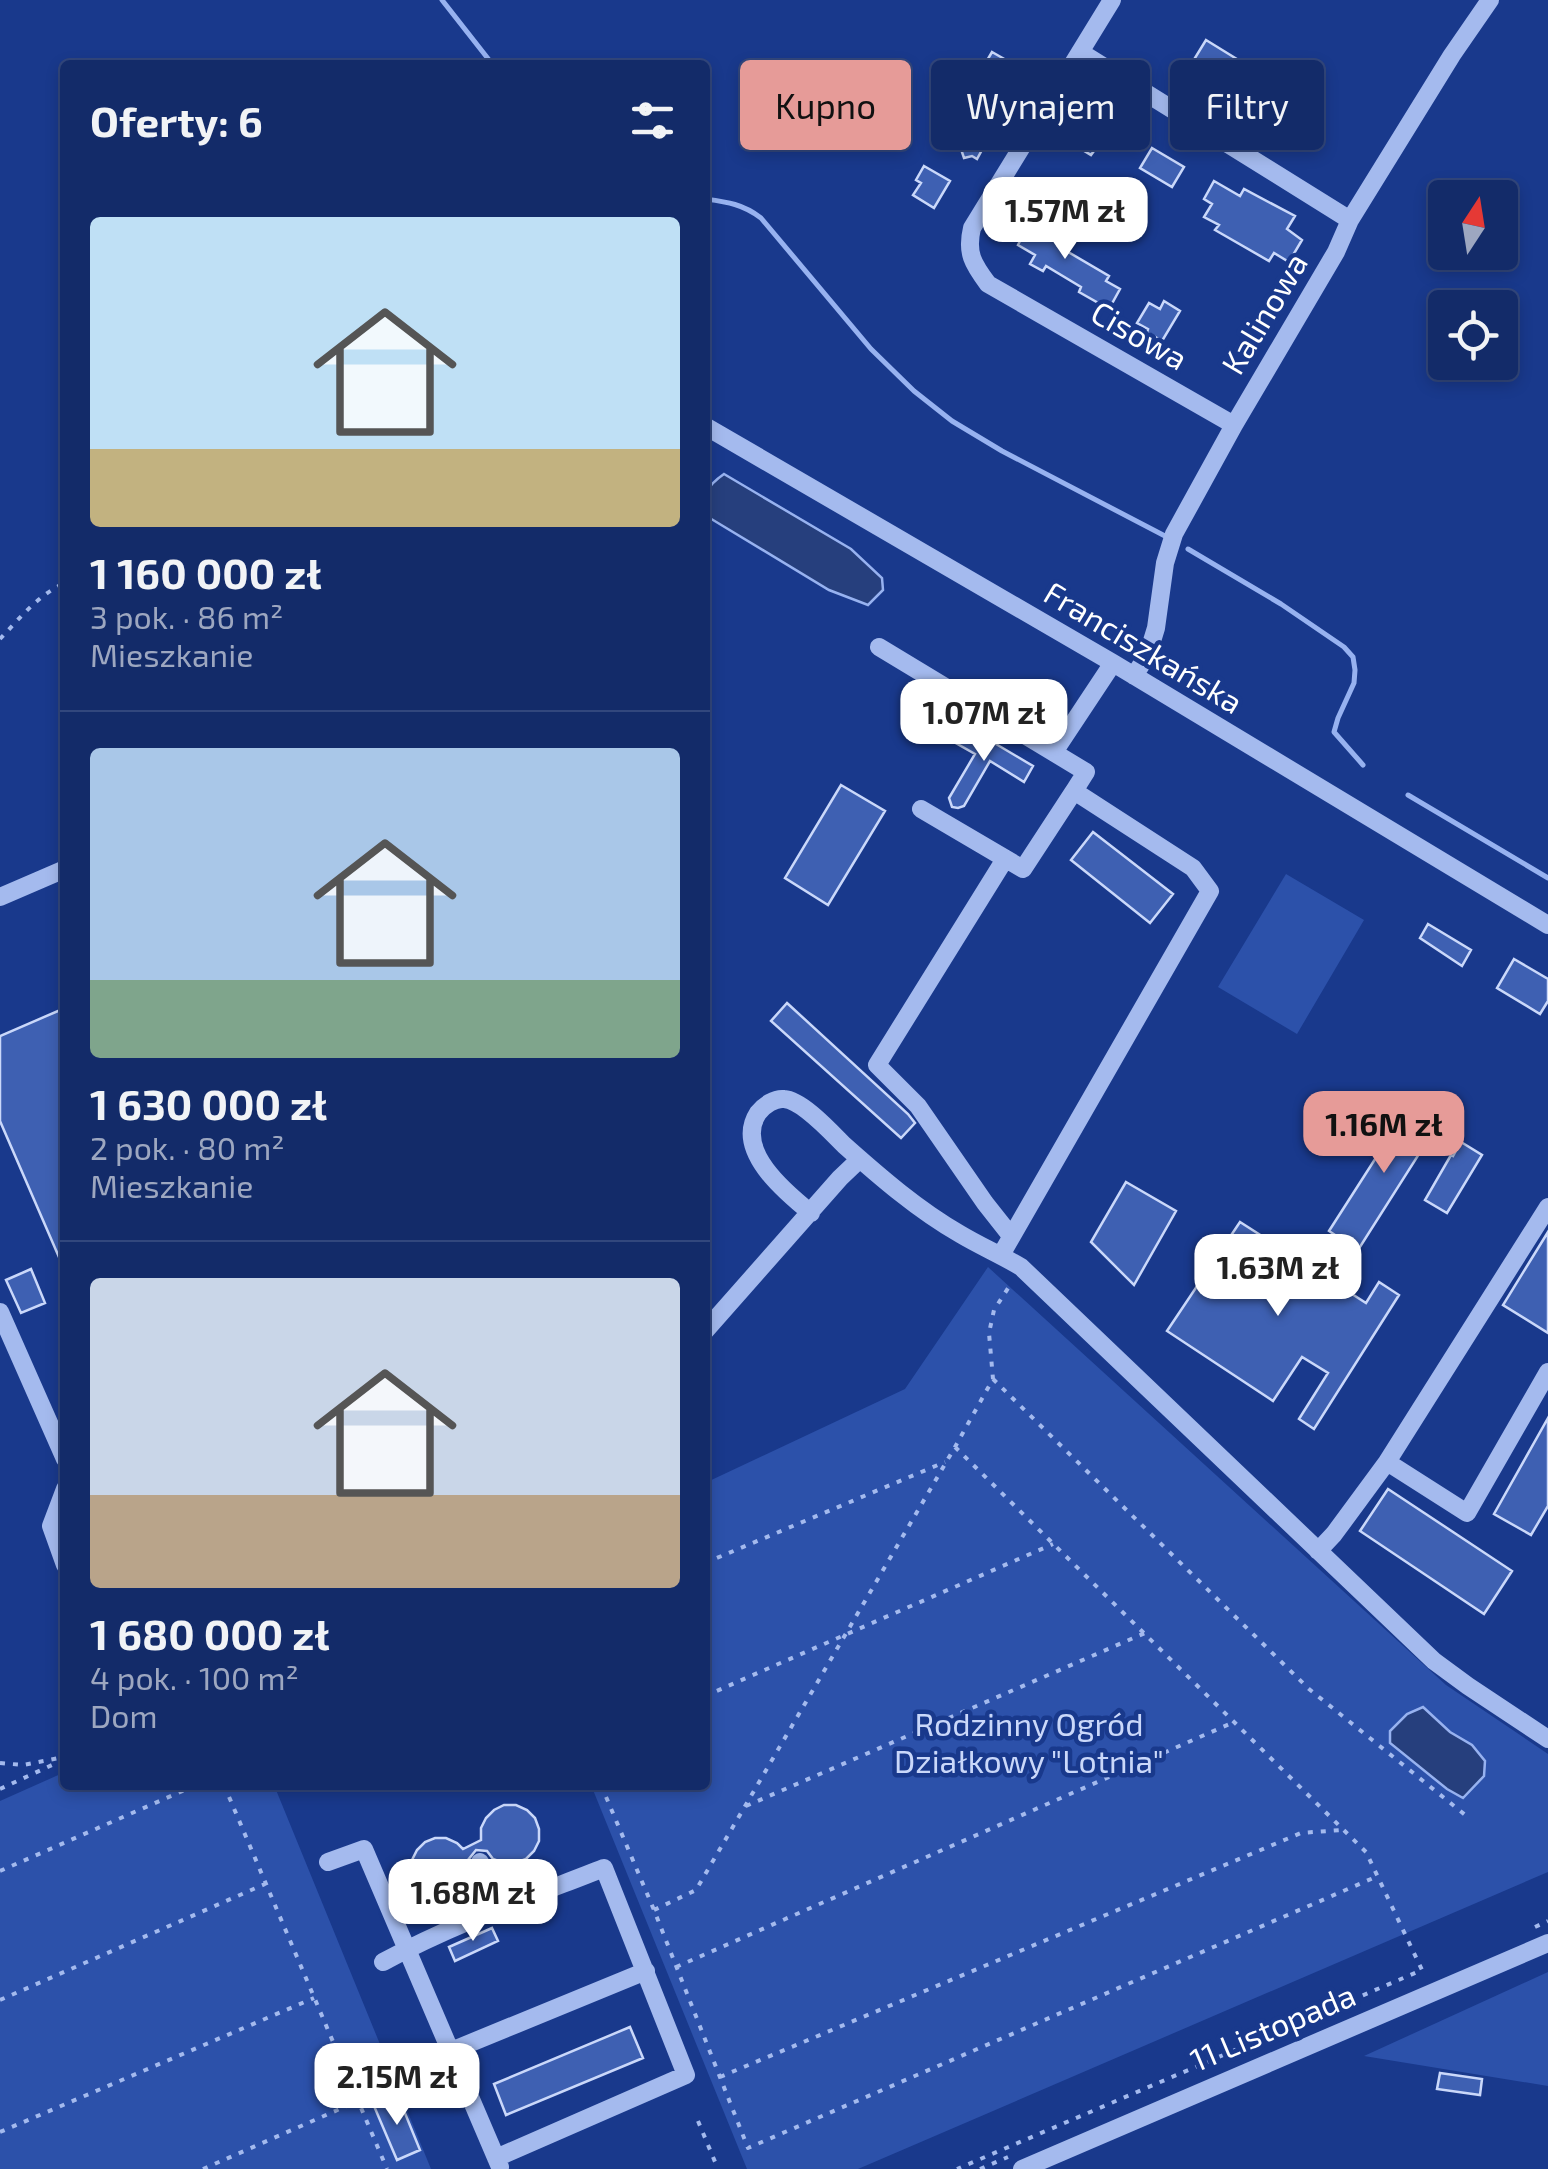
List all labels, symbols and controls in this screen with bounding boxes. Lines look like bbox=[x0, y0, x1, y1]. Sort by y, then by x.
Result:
chip: Kupno bbox=[740, 60, 911, 150]
chip: Wynajem bbox=[931, 60, 1150, 150]
chip: Filtry bbox=[1170, 60, 1324, 150]
icon: filters bbox=[625, 93, 680, 148]
text: Oferty: 6 bbox=[90, 95, 263, 145]
pin: 1.57M zł bbox=[962, 177, 1168, 262]
north arrow bbox=[1428, 180, 1518, 270]
map controls bbox=[1428, 180, 1518, 380]
text: 1.57M zł bbox=[1005, 190, 1125, 228]
street label: Kalinowa bbox=[1212, 246, 1314, 380]
icon: home bbox=[295, 282, 475, 462]
button: locate bbox=[1428, 290, 1518, 380]
street label: Cisowa bbox=[1085, 292, 1195, 377]
text: 1 160 000 zł bbox=[90, 547, 321, 597]
street label: Franciszkańska bbox=[1038, 572, 1250, 720]
text: 3 pok. · 86 m² bbox=[90, 597, 283, 635]
text: Mieszkanie bbox=[90, 635, 253, 673]
pin: 1.07M zł bbox=[881, 679, 1087, 764]
text: 1.07M zł bbox=[922, 692, 1046, 730]
icon: home bbox=[295, 813, 475, 993]
text: 1 630 000 zł bbox=[90, 1078, 327, 1128]
pin: 1.16M zł bbox=[1281, 1091, 1487, 1176]
text: 1.16M zł bbox=[1325, 1104, 1443, 1142]
text: 2 pok. · 80 m² bbox=[90, 1128, 284, 1166]
text: Mieszkanie bbox=[90, 1166, 253, 1204]
pin: 1.63M zł bbox=[1175, 1234, 1381, 1319]
text: 1.63M zł bbox=[1216, 1247, 1340, 1285]
icon: home bbox=[295, 1343, 475, 1523]
text: 1 680 000 zł bbox=[90, 1608, 329, 1658]
text: 4 pok. · 100 m² bbox=[90, 1658, 299, 1696]
text: Dom bbox=[90, 1696, 157, 1734]
park label: Rodzinny Ogród Działkowy "Lotnia" bbox=[894, 1704, 1164, 1779]
pin: 1.68M zł bbox=[370, 1859, 576, 1944]
text: 1.68M zł bbox=[411, 1872, 535, 1910]
street label: 11 Listopada bbox=[1184, 1974, 1360, 2078]
pin: 2.15M zł bbox=[294, 2043, 500, 2128]
text: 2.15M zł bbox=[336, 2056, 458, 2094]

